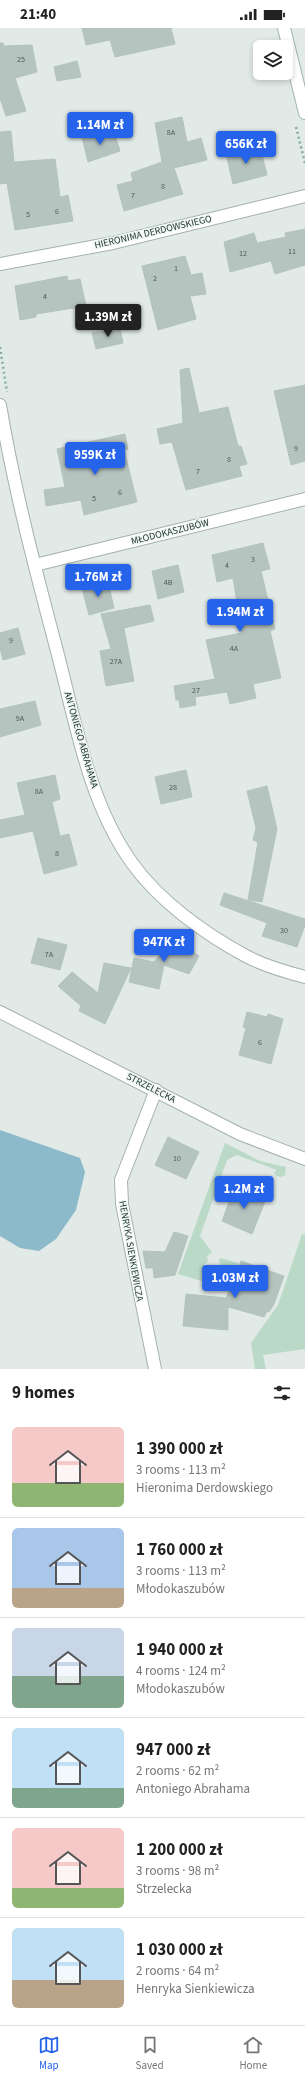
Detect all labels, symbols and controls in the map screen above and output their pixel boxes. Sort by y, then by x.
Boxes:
text: 21:40 [20,4,56,25]
map controls [253,40,293,80]
button: layers [253,40,293,80]
house number: 25 [17,54,25,65]
pin: 1.14M zł [59,112,141,146]
text: 1.14M zł [76,116,124,134]
house number: 8A [167,127,176,138]
pin: 656K zł [209,131,283,165]
text: 656K zł [225,135,267,153]
house number: 8 [161,181,165,192]
house number: 7 [131,190,135,201]
house number: 6 [55,206,59,217]
house number: 5 [26,209,30,220]
street label: HIERONIMA DERDOWSKIEGO [93,212,213,252]
house number: 11 [288,246,296,257]
house number: 12 [239,248,247,259]
house number: 1 [174,263,178,274]
house number: 2 [153,273,157,284]
house number: 4 [43,291,47,302]
pin: 1.39M zł [67,304,149,338]
text: 1.39M zł [84,308,132,326]
pin: 959K zł [58,442,132,476]
house number: 9 [294,443,298,454]
text: 959K zł [74,446,116,464]
house number: 8 [227,454,231,465]
house number: 7 [196,466,200,477]
house number: 6 [118,487,122,498]
house number: 5 [92,493,96,504]
street label: MŁODOKASZUBÓW [130,516,211,548]
house number: 3 [251,554,255,565]
house number: 4 [225,560,229,571]
pin: 1.76M zł [57,564,139,598]
text: 1.76M zł [74,568,122,586]
house number: 4B [164,577,173,588]
pin: 1.94M zł [199,599,281,633]
text: 1.94M zł [216,603,264,621]
house number: 9 [9,635,13,646]
house number: 4A [230,643,239,654]
house number: 27A [110,656,123,667]
house number: 27 [192,685,200,696]
street label: ANTONIEGO ABRAHAMA [61,690,102,790]
house number: 9A [16,713,25,724]
house number: 28 [169,782,177,793]
house number: 8A [35,786,44,797]
house number: 8 [55,848,59,859]
house number: 30 [280,925,288,936]
pin: 947K zł [127,929,201,963]
text: 947K zł [143,933,185,951]
house number: 7A [45,949,54,960]
house number: 6 [258,1037,262,1048]
street label: STRZELECKA [124,1070,179,1107]
house number: 10 [173,1153,181,1164]
pin: 1.2M zł [207,1176,281,1210]
text: 1.2M zł [224,1180,264,1198]
street label: HENRYKA SIENKIEWICZA [115,1200,147,1303]
pin: 1.03M zł [194,1265,276,1299]
text: 1.03M zł [211,1269,259,1287]
text: 9 homes [12,1381,74,1405]
icon: filters [271,1382,293,1404]
text: 1 390 000 zł [136,1437,223,1461]
icon: home [44,1443,92,1491]
text: 3 rooms · 113 m² [136,1461,226,1479]
text: Hieronima Derdowskiego [136,1479,273,1497]
text: 1 760 000 zł [136,1538,223,1562]
icon: home [44,1544,92,1592]
text: 3 rooms · 113 m² [136,1562,226,1580]
text: Młodokaszubów [136,1580,225,1598]
text: 1 940 000 zł [136,1638,223,1662]
icon: home [44,1644,92,1692]
text: 4 rooms · 124 m² [136,1662,226,1680]
text: Młodokaszubów [136,1680,225,1698]
text: 947 000 zł [136,1738,211,1762]
icon: home [44,1744,92,1792]
text: 2 rooms · 62 m² [136,1762,219,1780]
text: Antoniego Abrahama [136,1780,250,1798]
text: 1 200 000 zł [136,1838,223,1862]
icon: home [44,1844,92,1892]
text: 3 rooms · 98 m² [136,1862,219,1880]
text: Strzelecka [136,1880,192,1898]
text: 1 030 000 zł [136,1938,223,1962]
icon: home [44,1944,92,1992]
text: 2 rooms · 64 m² [136,1962,219,1980]
text: Henryka Sienkiewicza [136,1980,255,1998]
tab: Map [38,2034,60,2073]
tab: Saved [136,2034,164,2073]
tab: Home [239,2034,267,2073]

